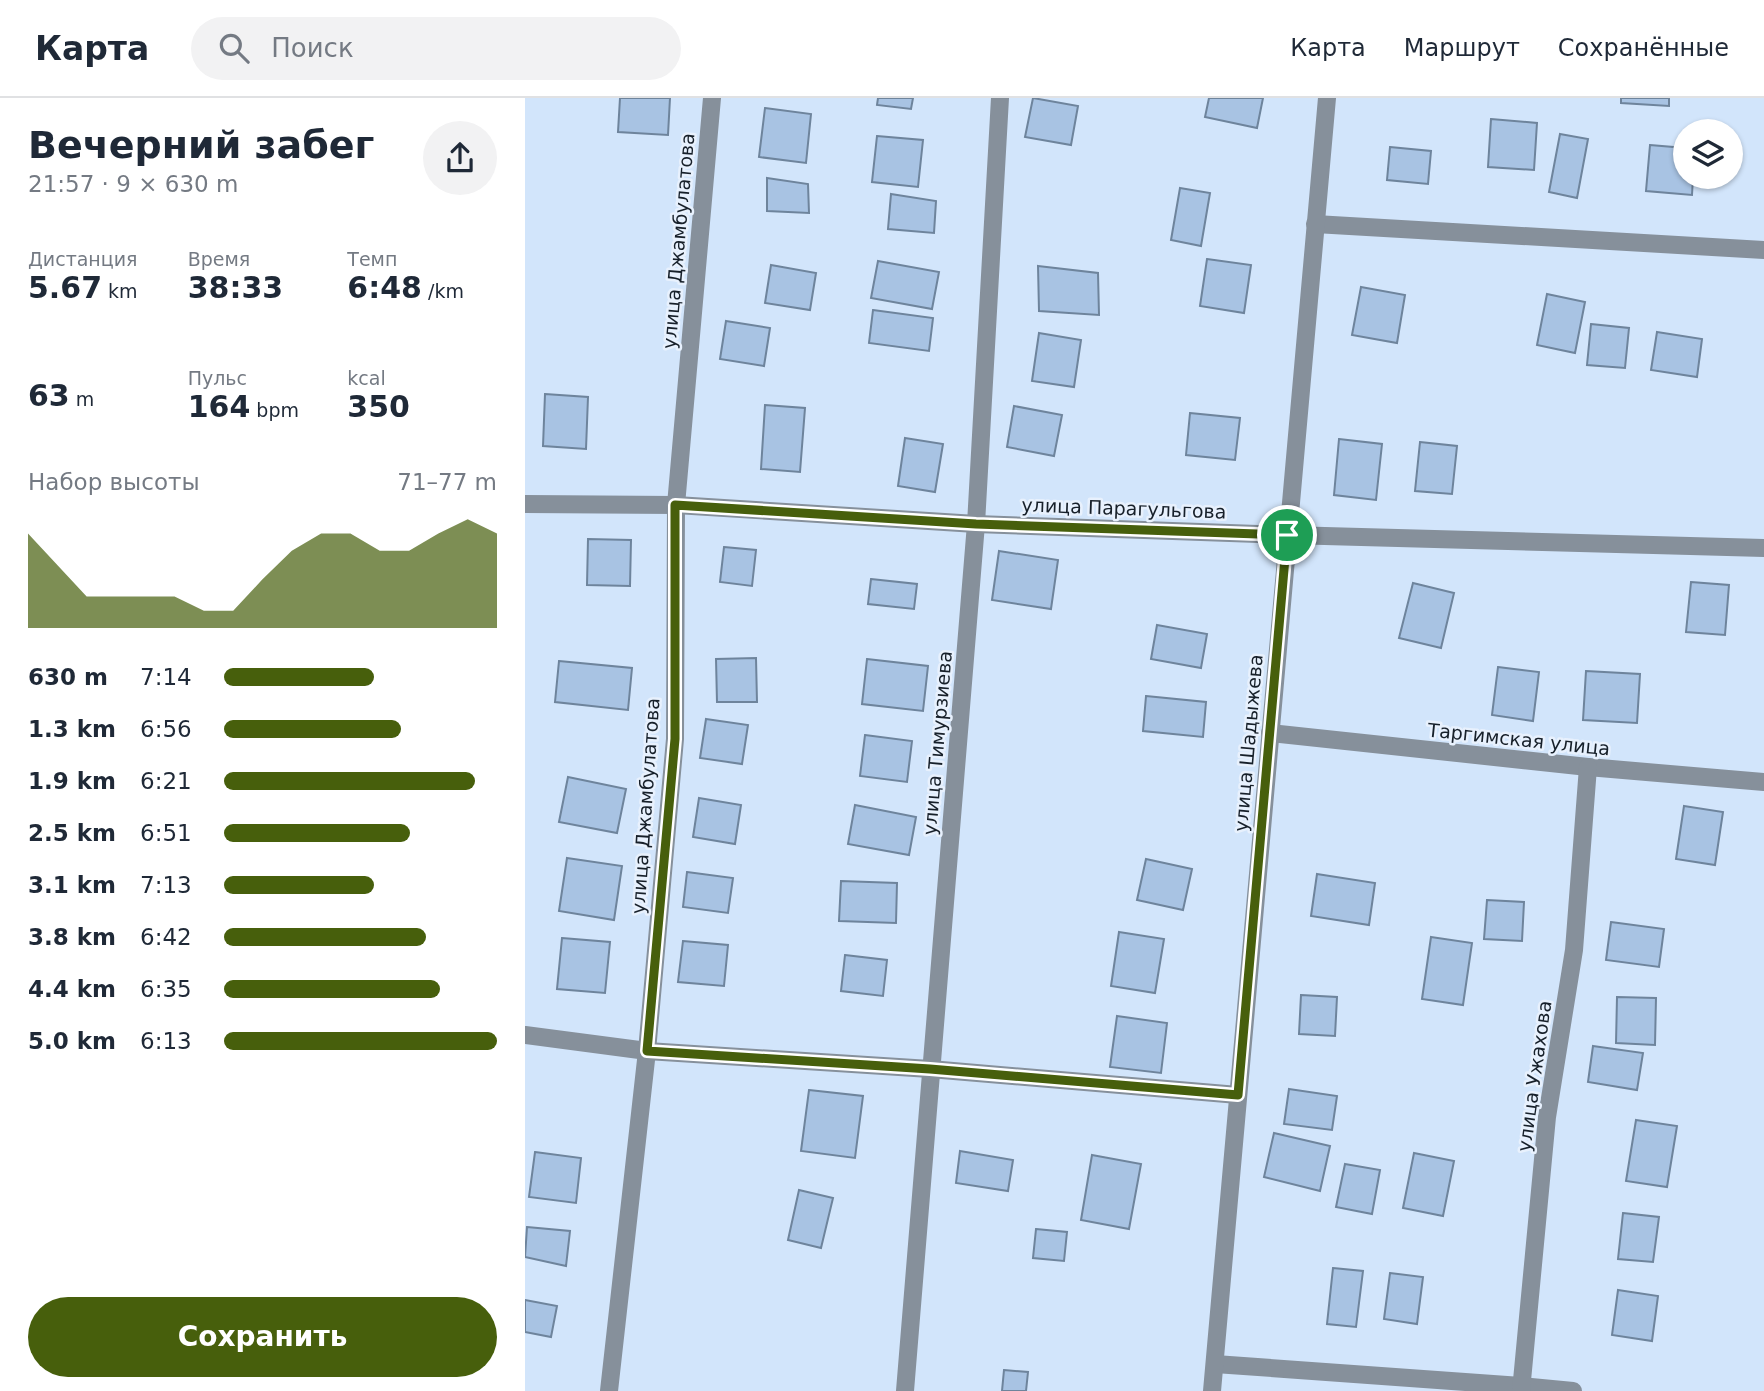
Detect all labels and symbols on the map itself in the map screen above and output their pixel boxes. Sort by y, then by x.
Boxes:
street label: улица Джамбулатова [658,132,698,350]
street label: улица Парагульгова [1021,493,1227,523]
pin [1257,505,1317,565]
street label: улица Тимурзиева [918,650,956,836]
street label: улица Шадыжева [1229,653,1267,833]
street label: улица Джамбулатова [626,697,664,915]
street label: Таргимская улица [1426,718,1611,760]
street label: улица Ужахова [1513,999,1555,1153]

